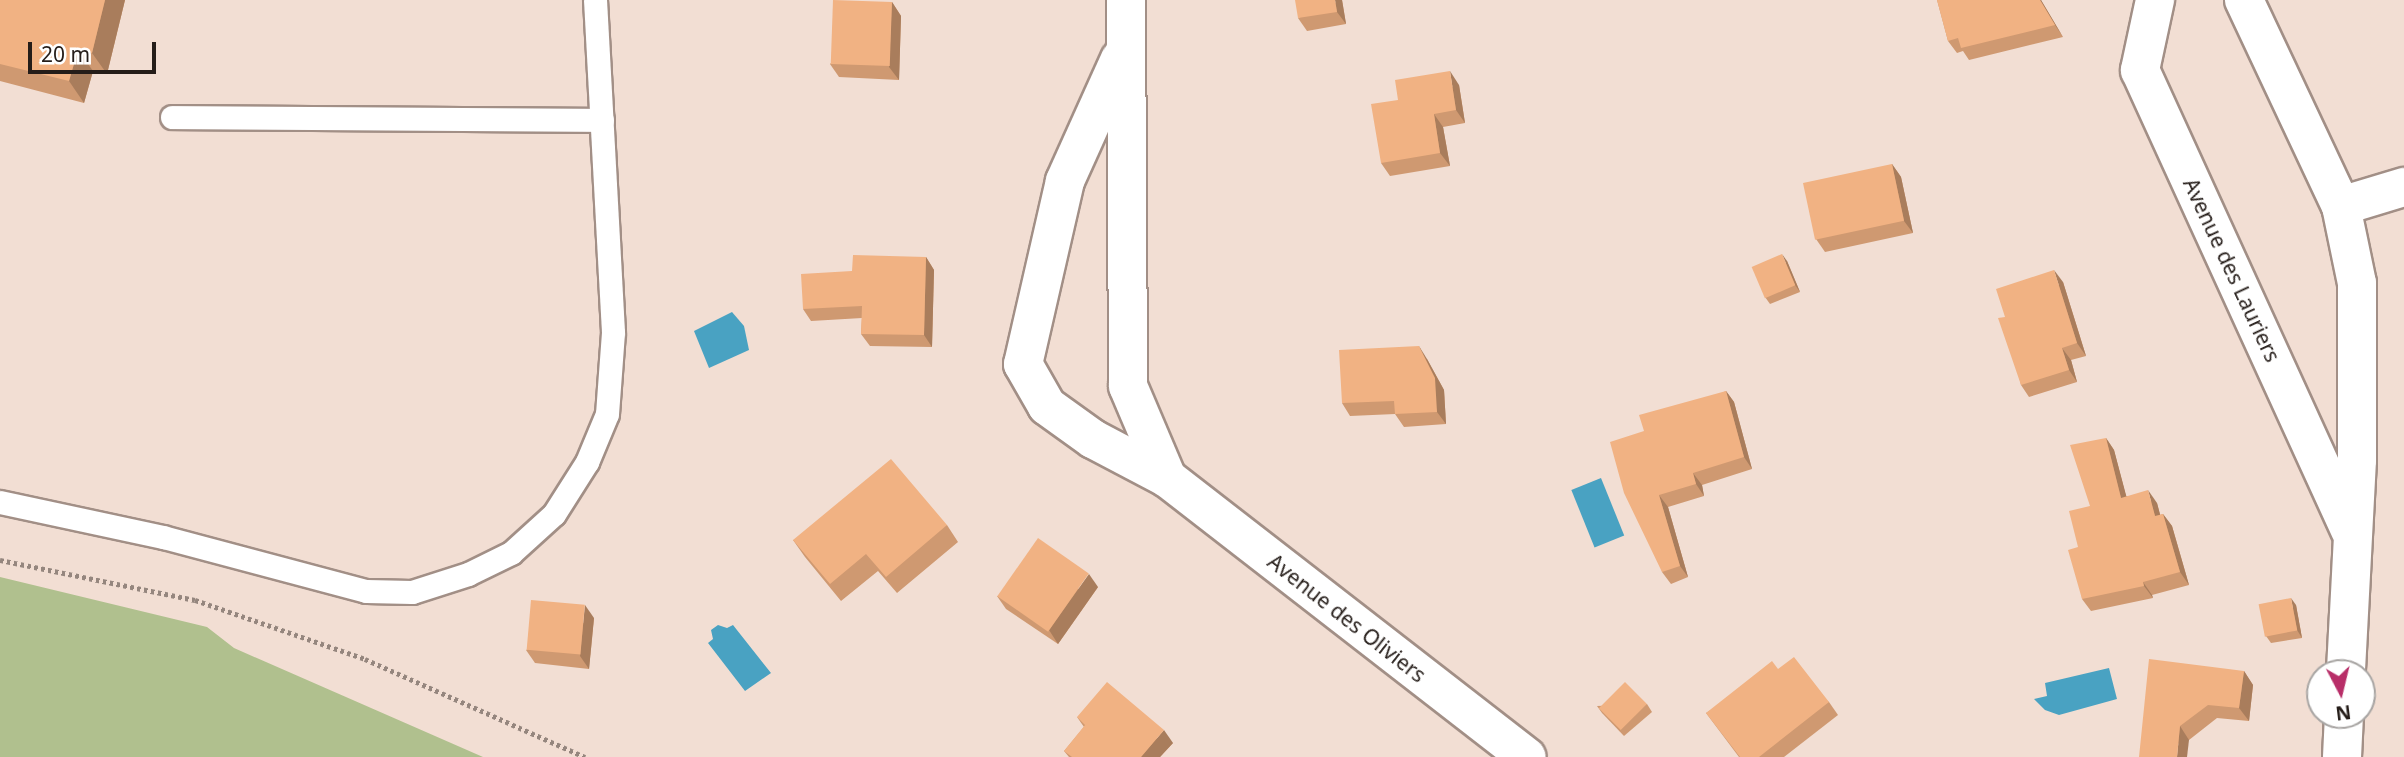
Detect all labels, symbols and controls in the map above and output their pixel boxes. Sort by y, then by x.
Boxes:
scale bar [32,28,159,72]
text: 20 m [41,40,90,68]
street label: Avenue des Lauriers [2178,174,2286,366]
street label: Avenue des Oliviers [1263,549,1431,687]
north arrow [2306,659,2376,729]
text: N [2334,699,2353,727]

